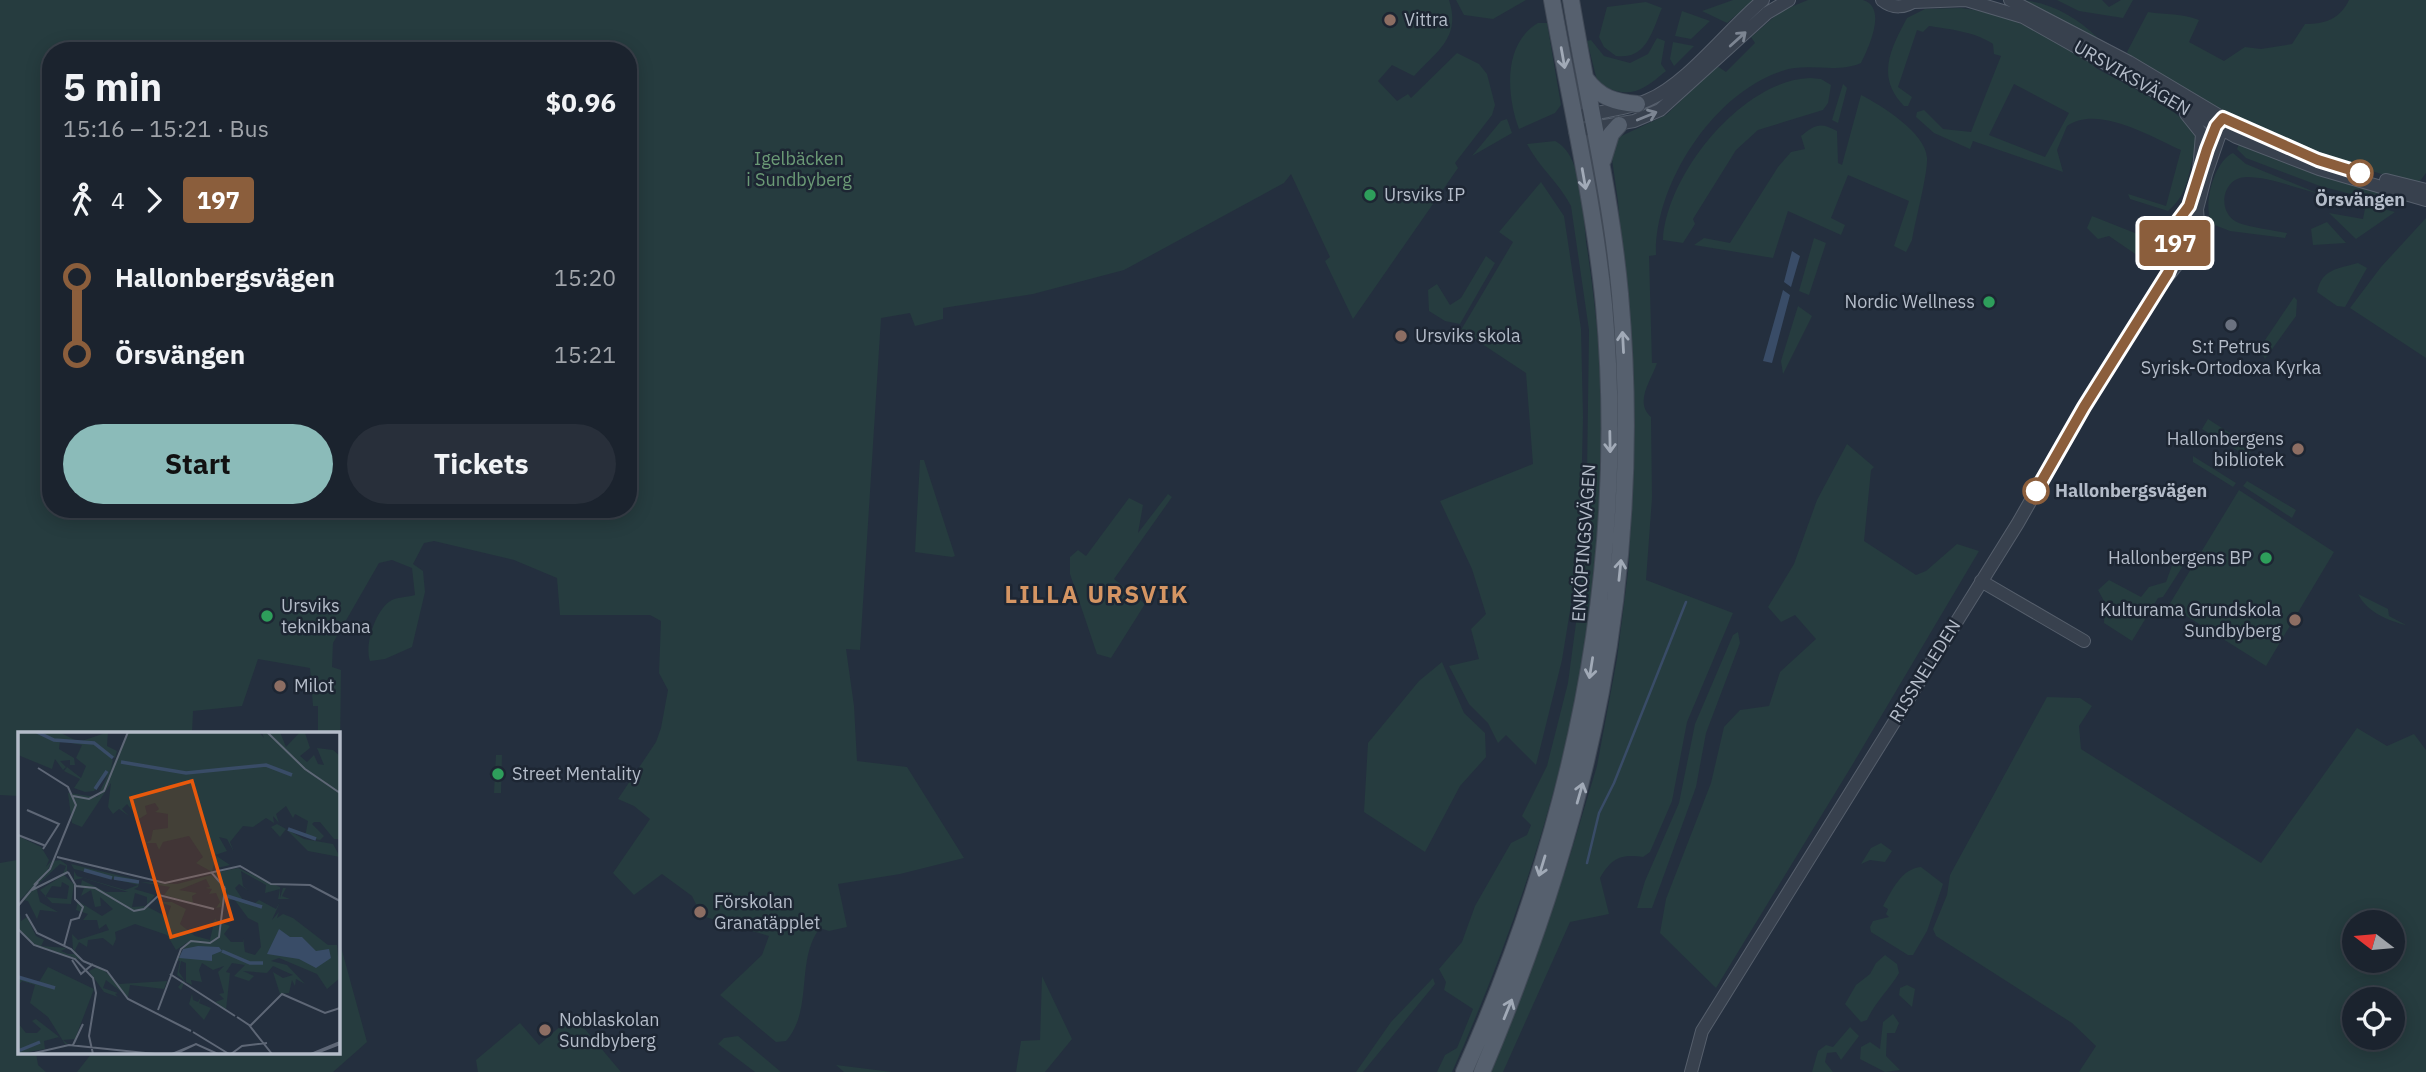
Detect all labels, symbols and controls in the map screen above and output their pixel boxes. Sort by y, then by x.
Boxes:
place label: Vittra [1404,8,1448,31]
marker: Vittra [1382,12,1398,28]
one-way arrow [1729,31,1747,47]
street label: URSVIKSVÄGEN [2070,35,2195,120]
one-way arrow [1557,47,1570,69]
text: 5 min [63,62,162,111]
text: $0.96 [546,85,616,119]
one-way arrow [1636,108,1658,121]
text: 15:16 – 15:21 · Bus [63,113,269,143]
park label: Igelbäcken i Sundbyberg [746,147,852,191]
marker: Örsvängen [2347,160,2373,186]
one-way arrow [1578,168,1592,190]
icon: walk [63,181,101,219]
icon: forward [135,181,173,219]
place label: Ursviks IP [1384,183,1465,206]
text: 197 [197,184,240,216]
text: 4 [111,185,125,215]
marker: Ursviks IP [1362,187,1378,203]
place label: Örsvängen [2315,188,2405,211]
line badge: 197 [2135,220,2215,266]
text: 197 [2153,227,2197,259]
text: Hallonbergsvägen [115,260,335,294]
text: 15:20 [554,262,616,292]
place label: Nordic Wellness [1845,290,1975,313]
marker: Nordic Wellness [1981,294,1997,310]
marker: S:t Petrus Syrisk-Ortodoxa Kyrka [2223,317,2239,333]
place label: Ursviks skola [1415,324,1521,347]
marker: Ursviks skola [1393,328,1409,344]
one-way arrow [1617,331,1630,354]
place label: S:t Petrus Syrisk-Ortodoxa Kyrka [2141,335,2322,379]
text: Örsvängen [115,337,245,371]
text: 15:21 [554,339,616,369]
button: Start [63,424,333,504]
button: Tickets [347,424,616,504]
place label: Hallonbergens bibliotek [2167,427,2284,471]
one-way arrow [1603,430,1617,453]
marker: Hallonbergens bibliotek [2290,441,2306,457]
street label: ENKÖPINGSVÄGEN [1567,463,1600,623]
marker: Hallonbergsvägen [2023,478,2049,504]
place label: Hallonbergsvägen [2055,479,2207,502]
place label: Hallonbergens BP [2108,546,2252,569]
marker: Hallonbergens BP [2258,550,2274,566]
one-way arrow [1614,559,1627,581]
district label: LILLA URSVIK [1004,578,1190,610]
place label: Ursviks teknikbana [281,594,371,638]
place label: Kulturama Grundskola Sundbyberg [2100,598,2281,642]
marker: Ursviks teknikbana [259,608,275,624]
marker: Kulturama Grundskola Sundbyberg [2287,612,2303,628]
street label: RISSNELEDEN [1884,615,1965,727]
one-way arrow [1584,657,1597,679]
place label: Milot [294,674,334,697]
marker: Milot [272,678,288,694]
inset map [18,732,340,1054]
place label: Street Mentality [512,762,641,785]
marker: Street Mentality [490,766,506,782]
one-way arrow [1574,782,1587,804]
one-way arrow [1534,854,1547,876]
place label: Förskolan Granatäpplet [714,890,820,934]
marker: Förskolan Granatäpplet [692,904,708,920]
north arrow [2342,910,2404,973]
map controls [2342,910,2405,1050]
button: locate [2342,987,2405,1050]
one-way arrow [1502,999,1515,1020]
place label: Noblaskolan Sundbyberg [559,1008,660,1052]
marker: Noblaskolan Sundbyberg [537,1022,553,1038]

